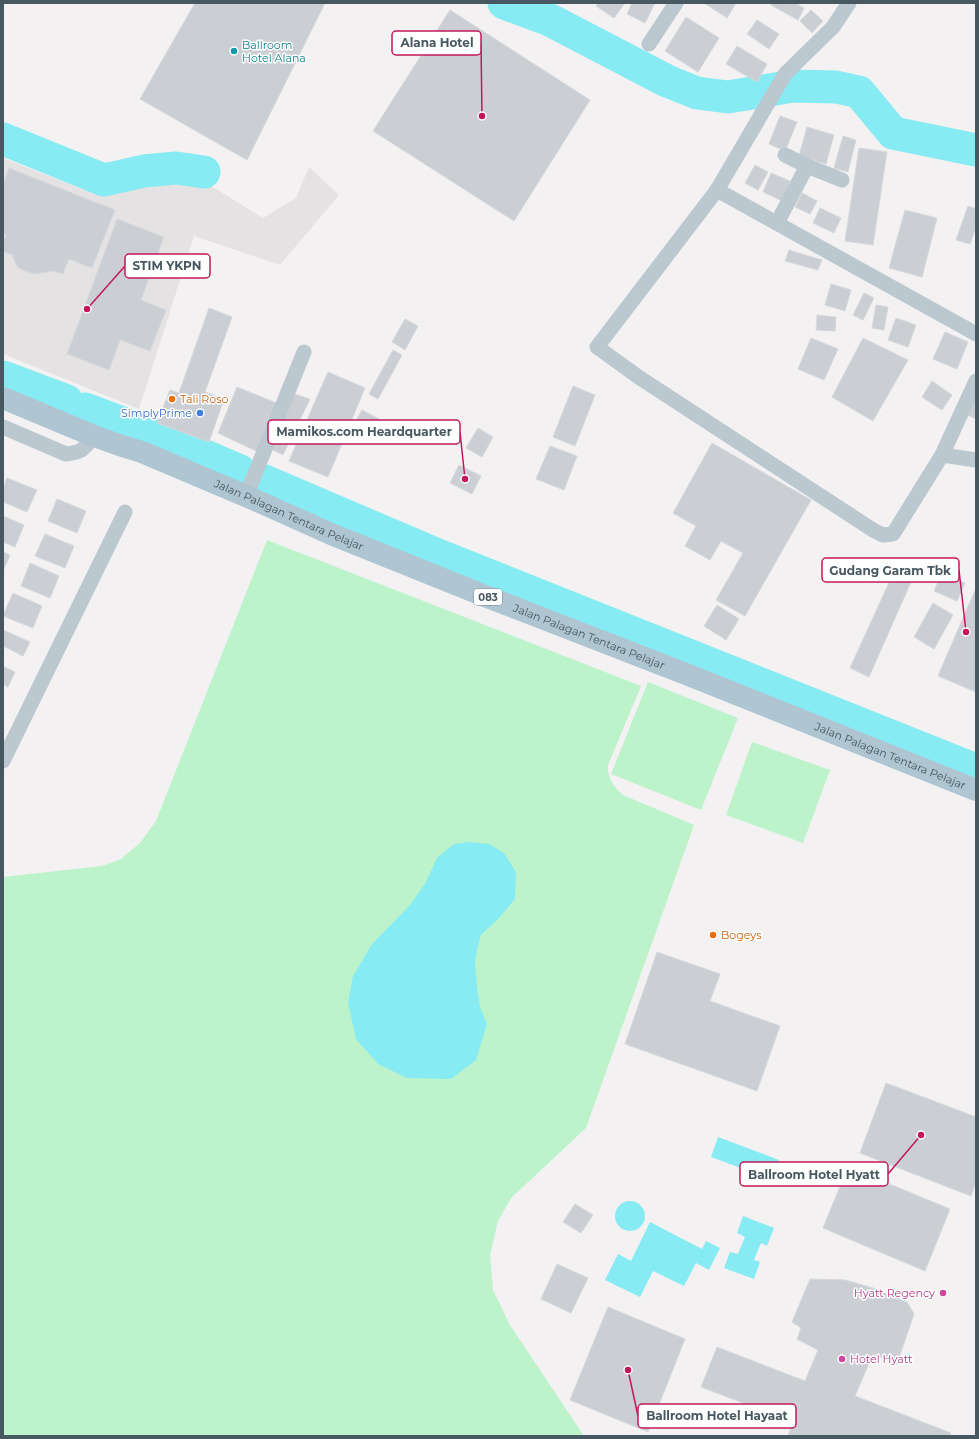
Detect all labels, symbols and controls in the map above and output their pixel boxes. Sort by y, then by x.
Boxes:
callout: Alana Hotel [392,31,481,55]
text: Alana Hotel [399,35,474,50]
place label: Ballroom Hotel Alana [242,38,306,65]
marker: Ballroom Hotel Alana [229,46,239,56]
callout: STIM YKPN [125,254,210,278]
text: STIM YKPN [133,258,201,273]
place label: Tali Roso [180,392,229,406]
marker: Tali Roso [167,394,177,404]
place label: SimplyPrime [121,406,192,420]
marker: SimplyPrime [195,408,205,418]
callout: Mamikos.com Heardquarter [268,420,460,444]
text: Mamikos.com Heardquarter [276,424,452,439]
street label: Jalan Palagan Tentara Pelajar [211,476,366,553]
callout: Gudang Garam Tbk [822,558,959,582]
text: Gudang Garam Tbk [829,563,951,578]
road number: 083 [474,589,502,605]
street label: Jalan Palagan Tentara Pelajar [510,600,667,672]
street label: Jalan Palagan Tentara Pelajar [812,719,968,792]
place label: Bogeys [721,928,762,942]
marker: Bogeys [708,930,718,940]
callout: Ballroom Hotel Hyatt [740,1162,888,1186]
text: Ballroom Hotel Hyatt [748,1167,881,1182]
place label: Hyatt Regency [854,1286,935,1300]
marker: Hyatt Regency [938,1288,948,1298]
place label: Hotel Hyatt [850,1352,913,1366]
marker: Hotel Hyatt [837,1354,847,1364]
callout: Ballroom Hotel Hayaat [638,1404,796,1428]
text: Ballroom Hotel Hayaat [646,1408,789,1423]

